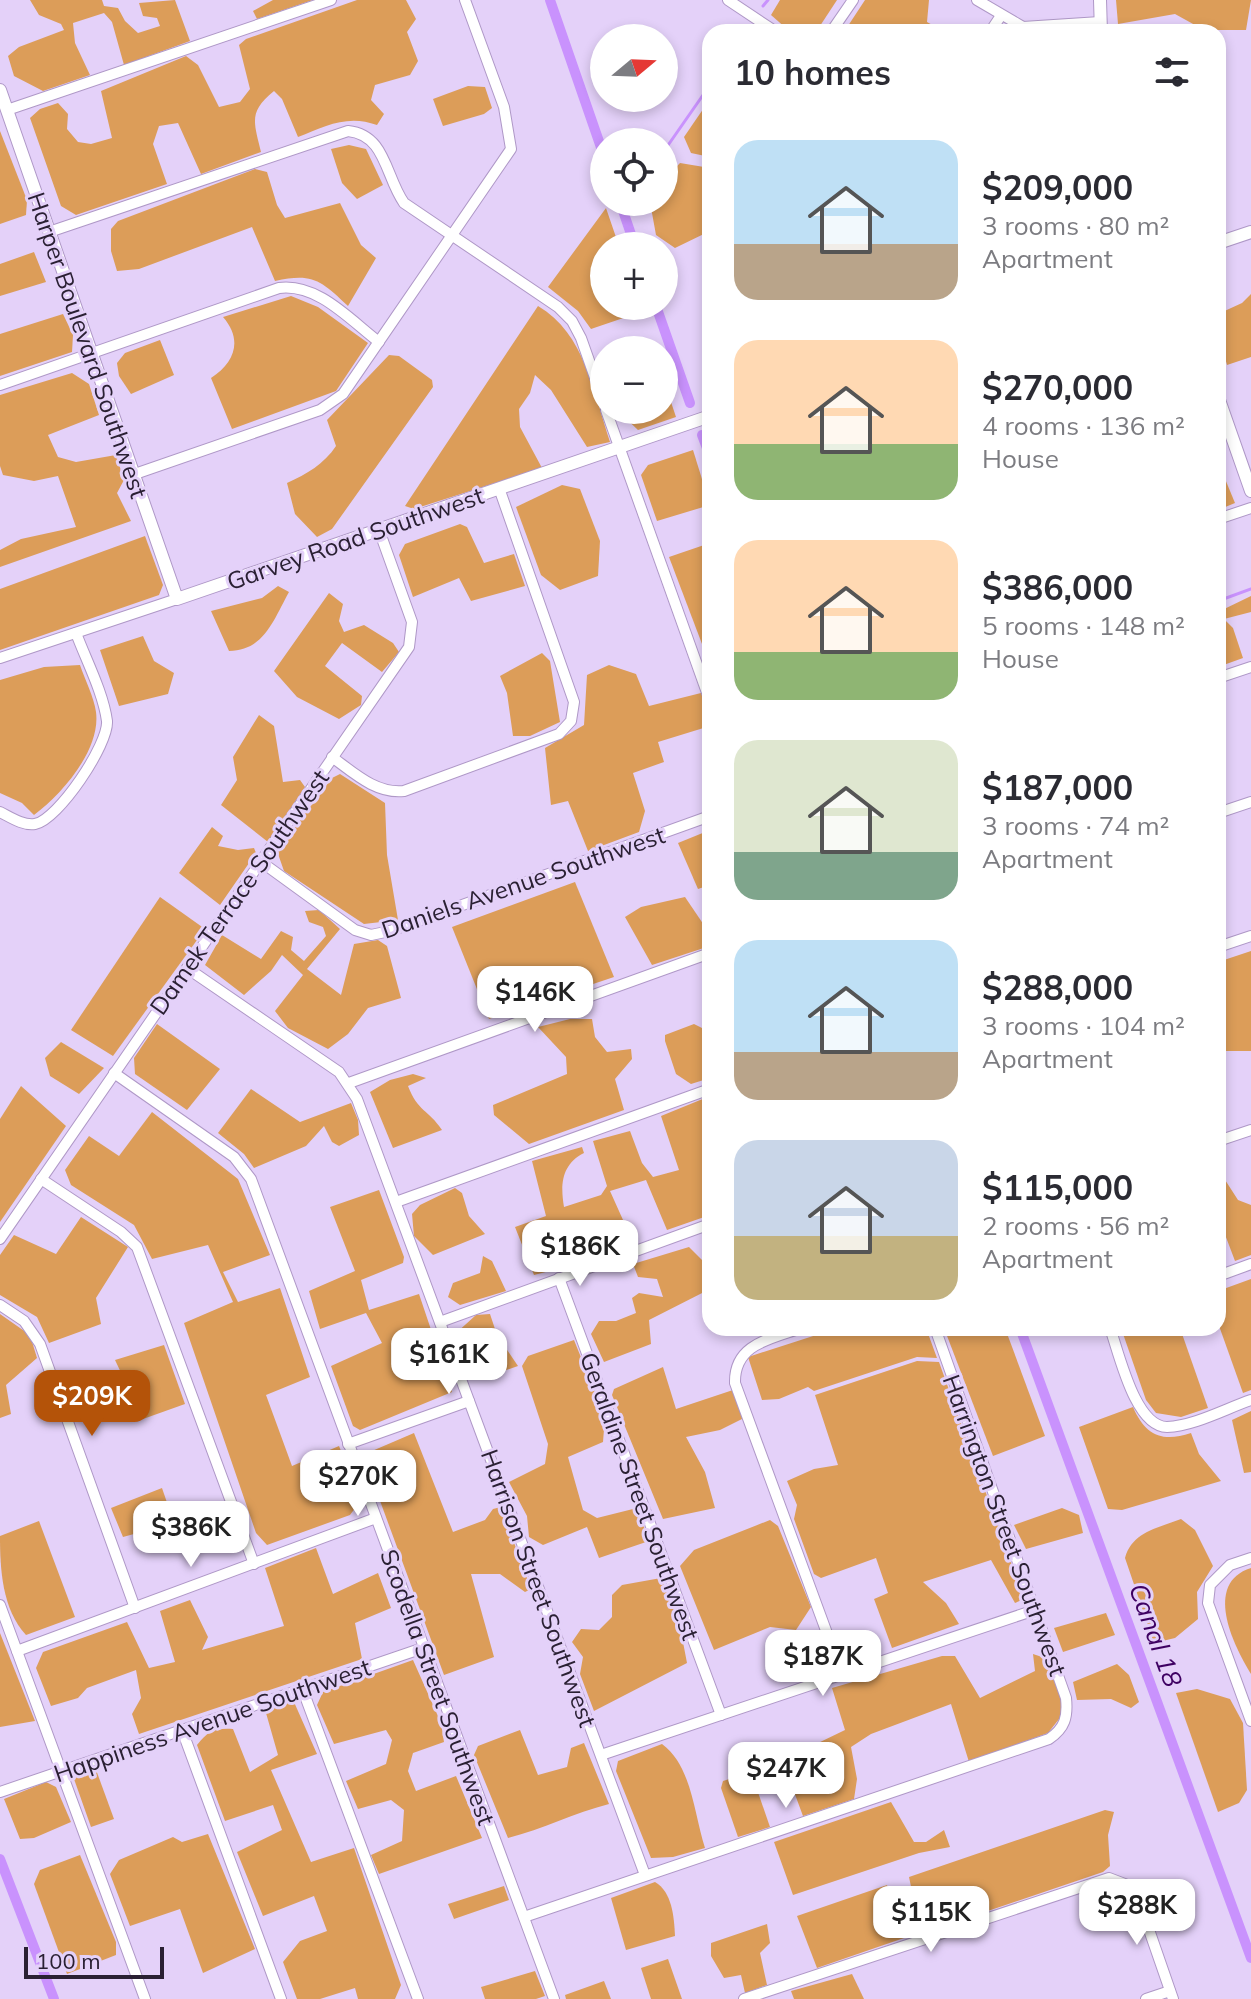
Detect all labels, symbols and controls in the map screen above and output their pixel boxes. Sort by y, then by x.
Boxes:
north arrow [590,24,678,112]
map controls [590,24,678,424]
icon: filters [1150,50,1194,94]
text: 10 homes [734,51,891,94]
button: locate [590,128,678,216]
text: $209,000 [982,166,1133,209]
icon: home [798,172,894,268]
street label: Harper Boulevard Southwest [22,188,154,502]
text: 3 rooms · 80 m² [982,209,1169,242]
button: + [590,232,678,320]
text: Apartment [982,242,1113,275]
button: − [590,336,678,424]
text: $270,000 [982,366,1133,409]
icon: home [798,372,894,468]
text: 4 rooms · 136 m² [982,409,1185,442]
text: House [982,442,1059,475]
street label: Garvey Road Southwest [223,480,487,596]
text: $386,000 [982,566,1133,609]
icon: home [798,572,894,668]
text: 5 rooms · 148 m² [982,609,1185,642]
text: House [982,642,1059,675]
street label: Damek Terrace Southwest [143,764,335,1020]
text: $187,000 [982,766,1133,809]
icon: home [798,772,894,868]
text: 3 rooms · 74 m² [982,809,1169,842]
street label: Daniels Avenue Southwest [377,819,669,945]
text: Apartment [982,842,1113,875]
pin: $146K [479,966,591,1034]
text: $288,000 [982,966,1133,1009]
icon: home [798,972,894,1068]
text: $146K [495,975,575,1008]
text: 3 rooms · 104 m² [982,1009,1185,1042]
text: Apartment [982,1042,1113,1075]
text: $115,000 [982,1166,1133,1209]
icon: home [798,1172,894,1268]
text: 2 rooms · 56 m² [982,1209,1169,1242]
pin: $186K [524,1220,636,1288]
text: $186K [540,1229,620,1262]
text: Apartment [982,1242,1113,1275]
pin: $161K [393,1328,505,1396]
text: $161K [409,1337,489,1370]
street label: Geraldine Street Southwest [574,1348,706,1644]
pin: $209K [36,1370,148,1438]
street label: Harrington Street Southwest [936,1370,1074,1680]
text: $209K [52,1379,132,1412]
street label: Harrison Street Southwest [475,1445,603,1731]
pin: $270K [302,1450,414,1518]
text: $270K [318,1459,398,1492]
pin: $386K [135,1501,247,1569]
text: $386K [151,1510,231,1543]
street label: Scodella Street Southwest [374,1545,502,1829]
water label: Canal 18 [1122,1579,1190,1692]
pin: $187K [767,1630,879,1698]
text: $187K [783,1639,863,1672]
street label: Happiness Avenue Southwest [50,1652,374,1788]
pin: $247K [730,1742,842,1810]
text: $247K [746,1751,826,1784]
pin: $288K [1081,1879,1193,1947]
pin: $115K [875,1886,987,1954]
text: $288K [1097,1888,1177,1921]
text: $115K [891,1895,971,1928]
scale bar [24,1943,164,1979]
text: 100 m [36,1947,101,1975]

